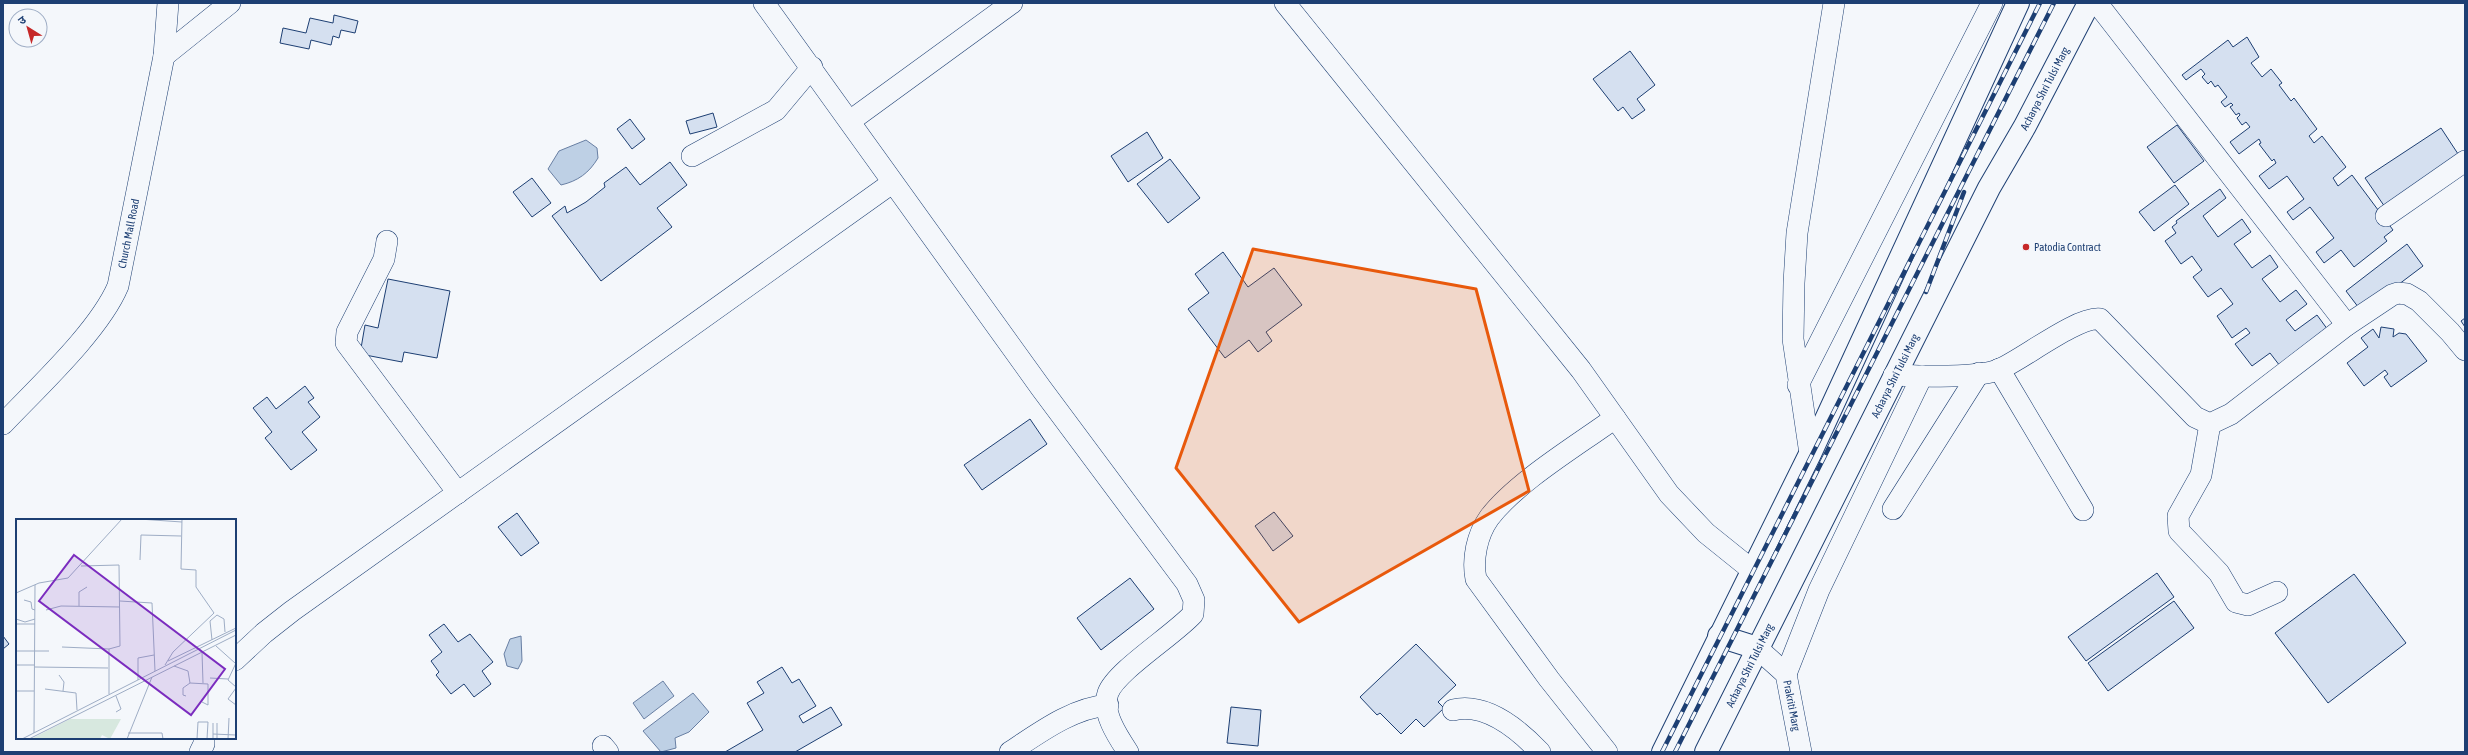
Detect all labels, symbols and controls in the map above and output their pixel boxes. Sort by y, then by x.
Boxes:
north arrow [8,8,48,48]
text: उ [16,13,29,27]
street label: Acharya Shri Tulsi Marg [2018,45,2071,132]
street label: Church Mall Road [116,198,141,269]
place label: Patodia Contract [2034,241,2101,253]
marker: Patodia Contract [2021,242,2031,252]
street label: Acharya Shri Tulsi Marg [1869,332,1921,420]
inset map [16,519,236,739]
street label: Acharya Shri Tulsi Marg [1723,621,1776,709]
street label: Prakriti Marg [1781,679,1803,732]

